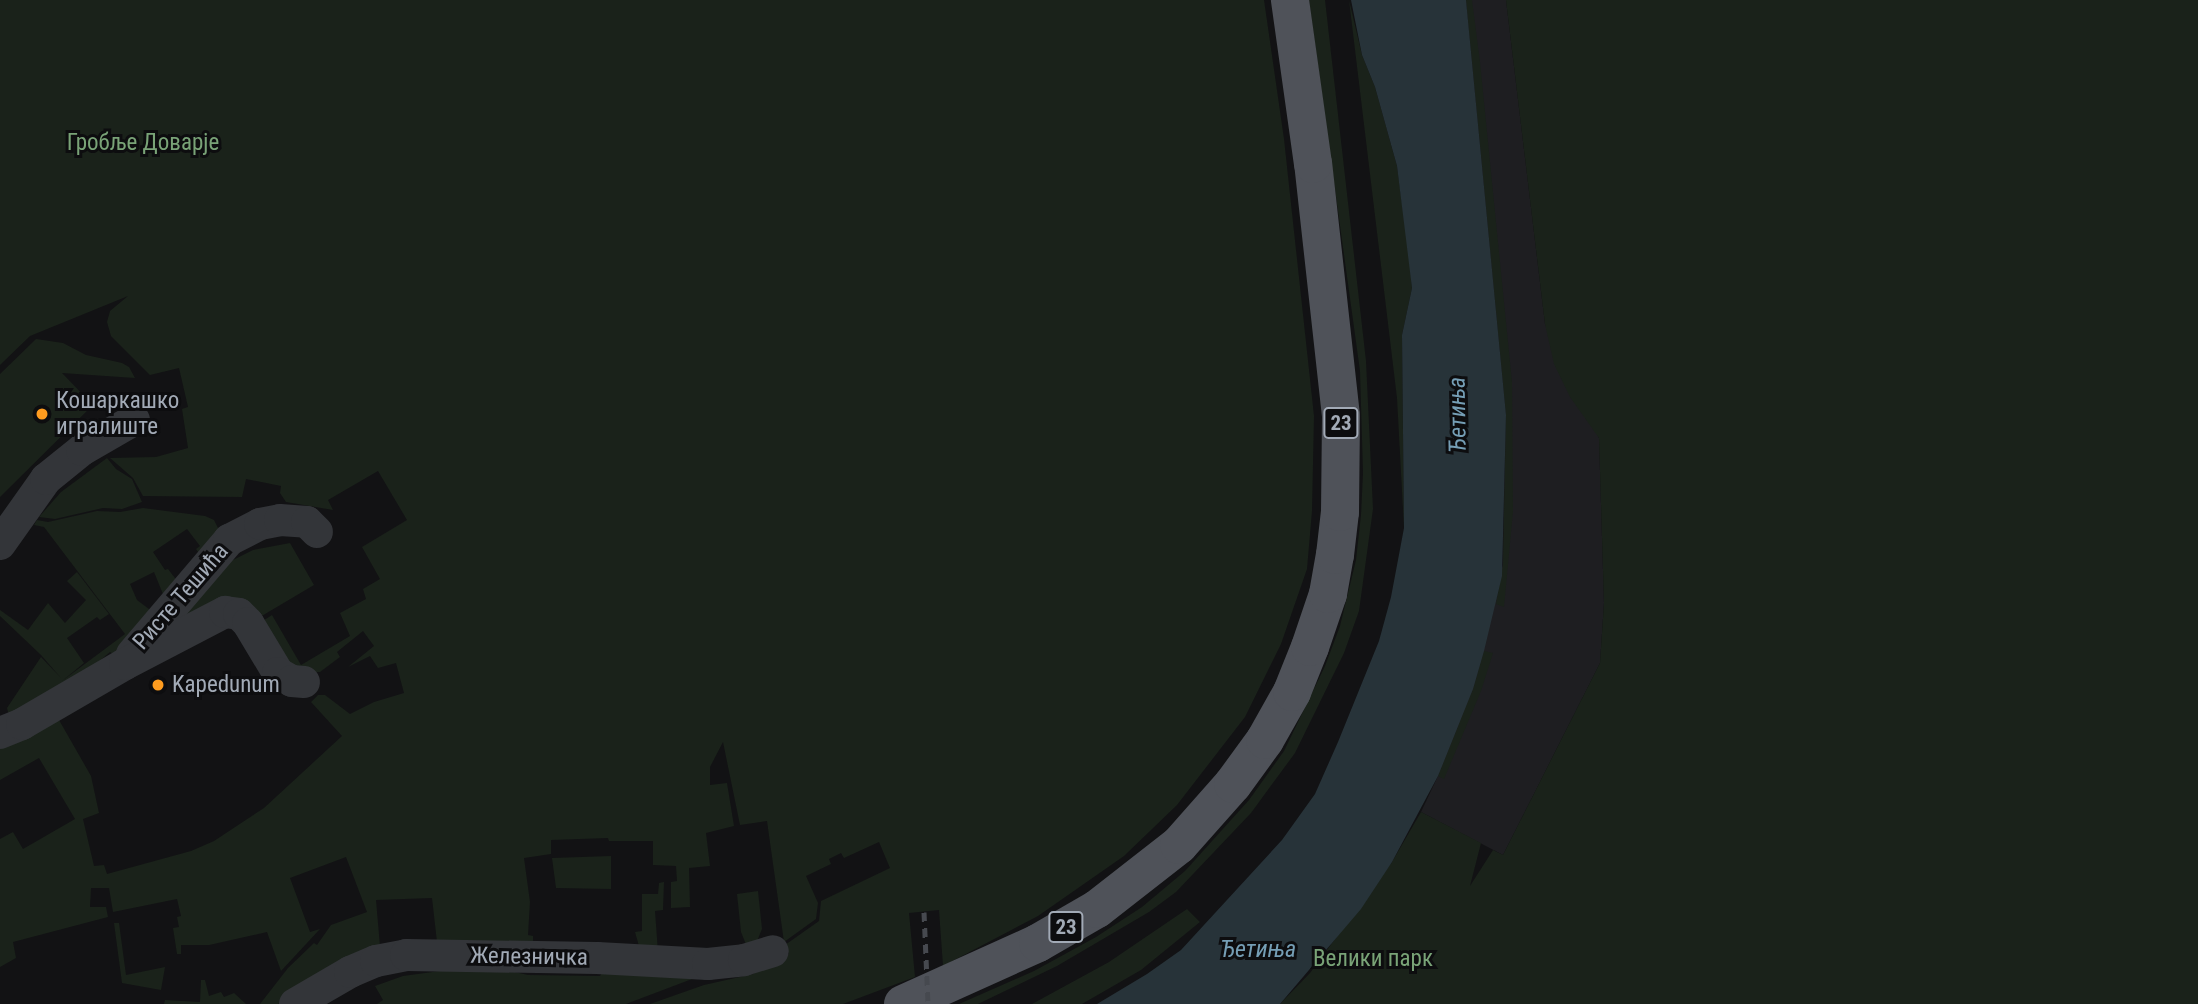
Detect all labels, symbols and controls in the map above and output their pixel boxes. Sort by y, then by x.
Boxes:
park label: Гробље Доварје [67,129,219,157]
water label: Ђетиња [1443,377,1473,453]
place label: Кошаркашко игралиште [56,387,179,441]
marker: Кошаркашко игралиште [34,406,50,422]
road number: 23 [1322,406,1360,440]
street label: Ристе Тешића [127,538,235,656]
place label: Kapedunum [172,671,280,699]
marker: Kapedunum [150,677,166,693]
road number: 23 [1047,909,1085,944]
water label: Ђетиња [1220,936,1296,964]
street label: Железничка [470,942,588,972]
park label: Велики парк [1313,945,1433,973]

